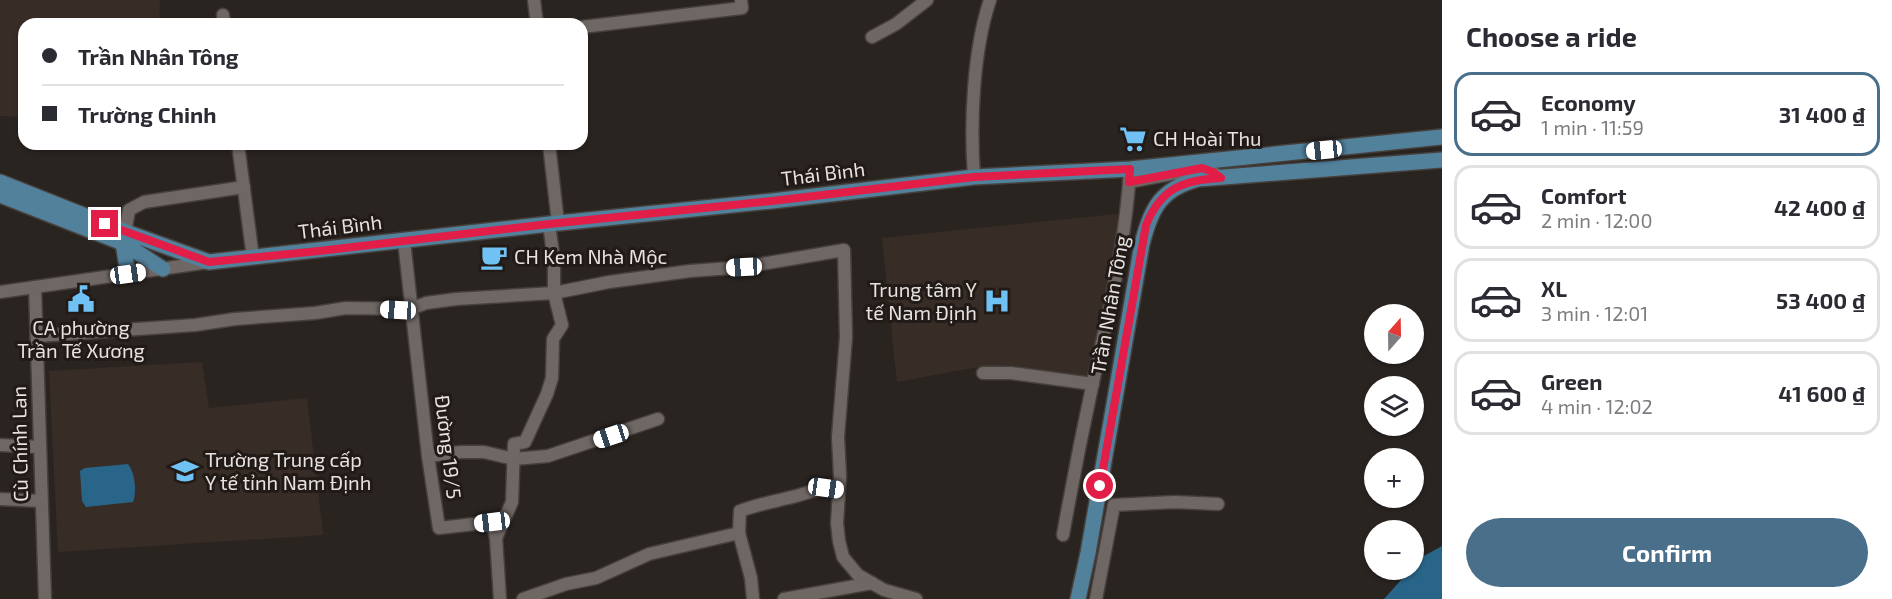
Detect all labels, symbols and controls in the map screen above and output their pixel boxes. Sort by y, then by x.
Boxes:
text: Choose a ride [1466,20,1637,52]
text: Trần Nhân Tông [78,43,239,69]
icon: car [1469,87,1523,141]
text: Economy [1541,89,1636,115]
text: Trường Chinh [78,101,216,127]
text: 31 400 ₫ [1779,101,1865,127]
text: 1 min · 11:59 [1541,115,1644,139]
supermarket icon: CH Hoài Thu [1118,124,1148,154]
place label: CH Hoài Thu [1153,126,1262,150]
car [1305,139,1343,161]
street label: Thái Bình [780,156,866,190]
icon: car [1469,180,1523,234]
text: Comfort [1541,182,1626,208]
text: 42 400 ₫ [1774,194,1865,220]
text: 2 min · 12:00 [1541,208,1652,232]
street label: Thái Bình [297,209,383,243]
route end [91,210,118,237]
street label: Trần Nhân Tông [1085,233,1133,376]
cafe icon: CH Kem Nhà Mộc [479,242,509,272]
place label: CH Kem Nhà Mộc [514,244,668,268]
car [726,257,762,277]
car [109,263,147,285]
icon: car [1469,273,1523,327]
text: XL [1541,275,1567,301]
place label: Trung tâm Y tế Nam Định [866,277,978,324]
public building icon: CA phường Trần Tế Xương [66,284,96,314]
hospital icon: Trung tâm Y tế Nam Định [982,286,1012,316]
text: 53 400 ₫ [1776,287,1865,313]
car [380,300,416,320]
text: 3 min · 12:01 [1541,301,1648,325]
north arrow [1364,304,1424,364]
map controls [1364,304,1424,580]
place label: CA phường Trần Tế Xương [17,315,145,362]
icon: car [1469,366,1523,420]
text: Green [1541,368,1603,394]
button: layers [1364,376,1424,436]
text: 41 600 ₫ [1778,380,1865,406]
street label: Cù Chính Lan [6,386,32,502]
street label: Đường 19/5 [431,394,467,500]
text: 4 min · 12:02 [1541,394,1653,418]
car [591,422,631,450]
place label: Trường Trung cấp Y tế tỉnh Nam Định [205,447,371,494]
button: + [1364,448,1424,508]
school or university icon: Trường Trung cấp Y tế tỉnh Nam Định [170,456,200,486]
route start [1086,472,1113,499]
car [807,477,845,499]
car [473,511,511,533]
button: Confirm [1466,518,1868,587]
button: − [1364,520,1424,580]

